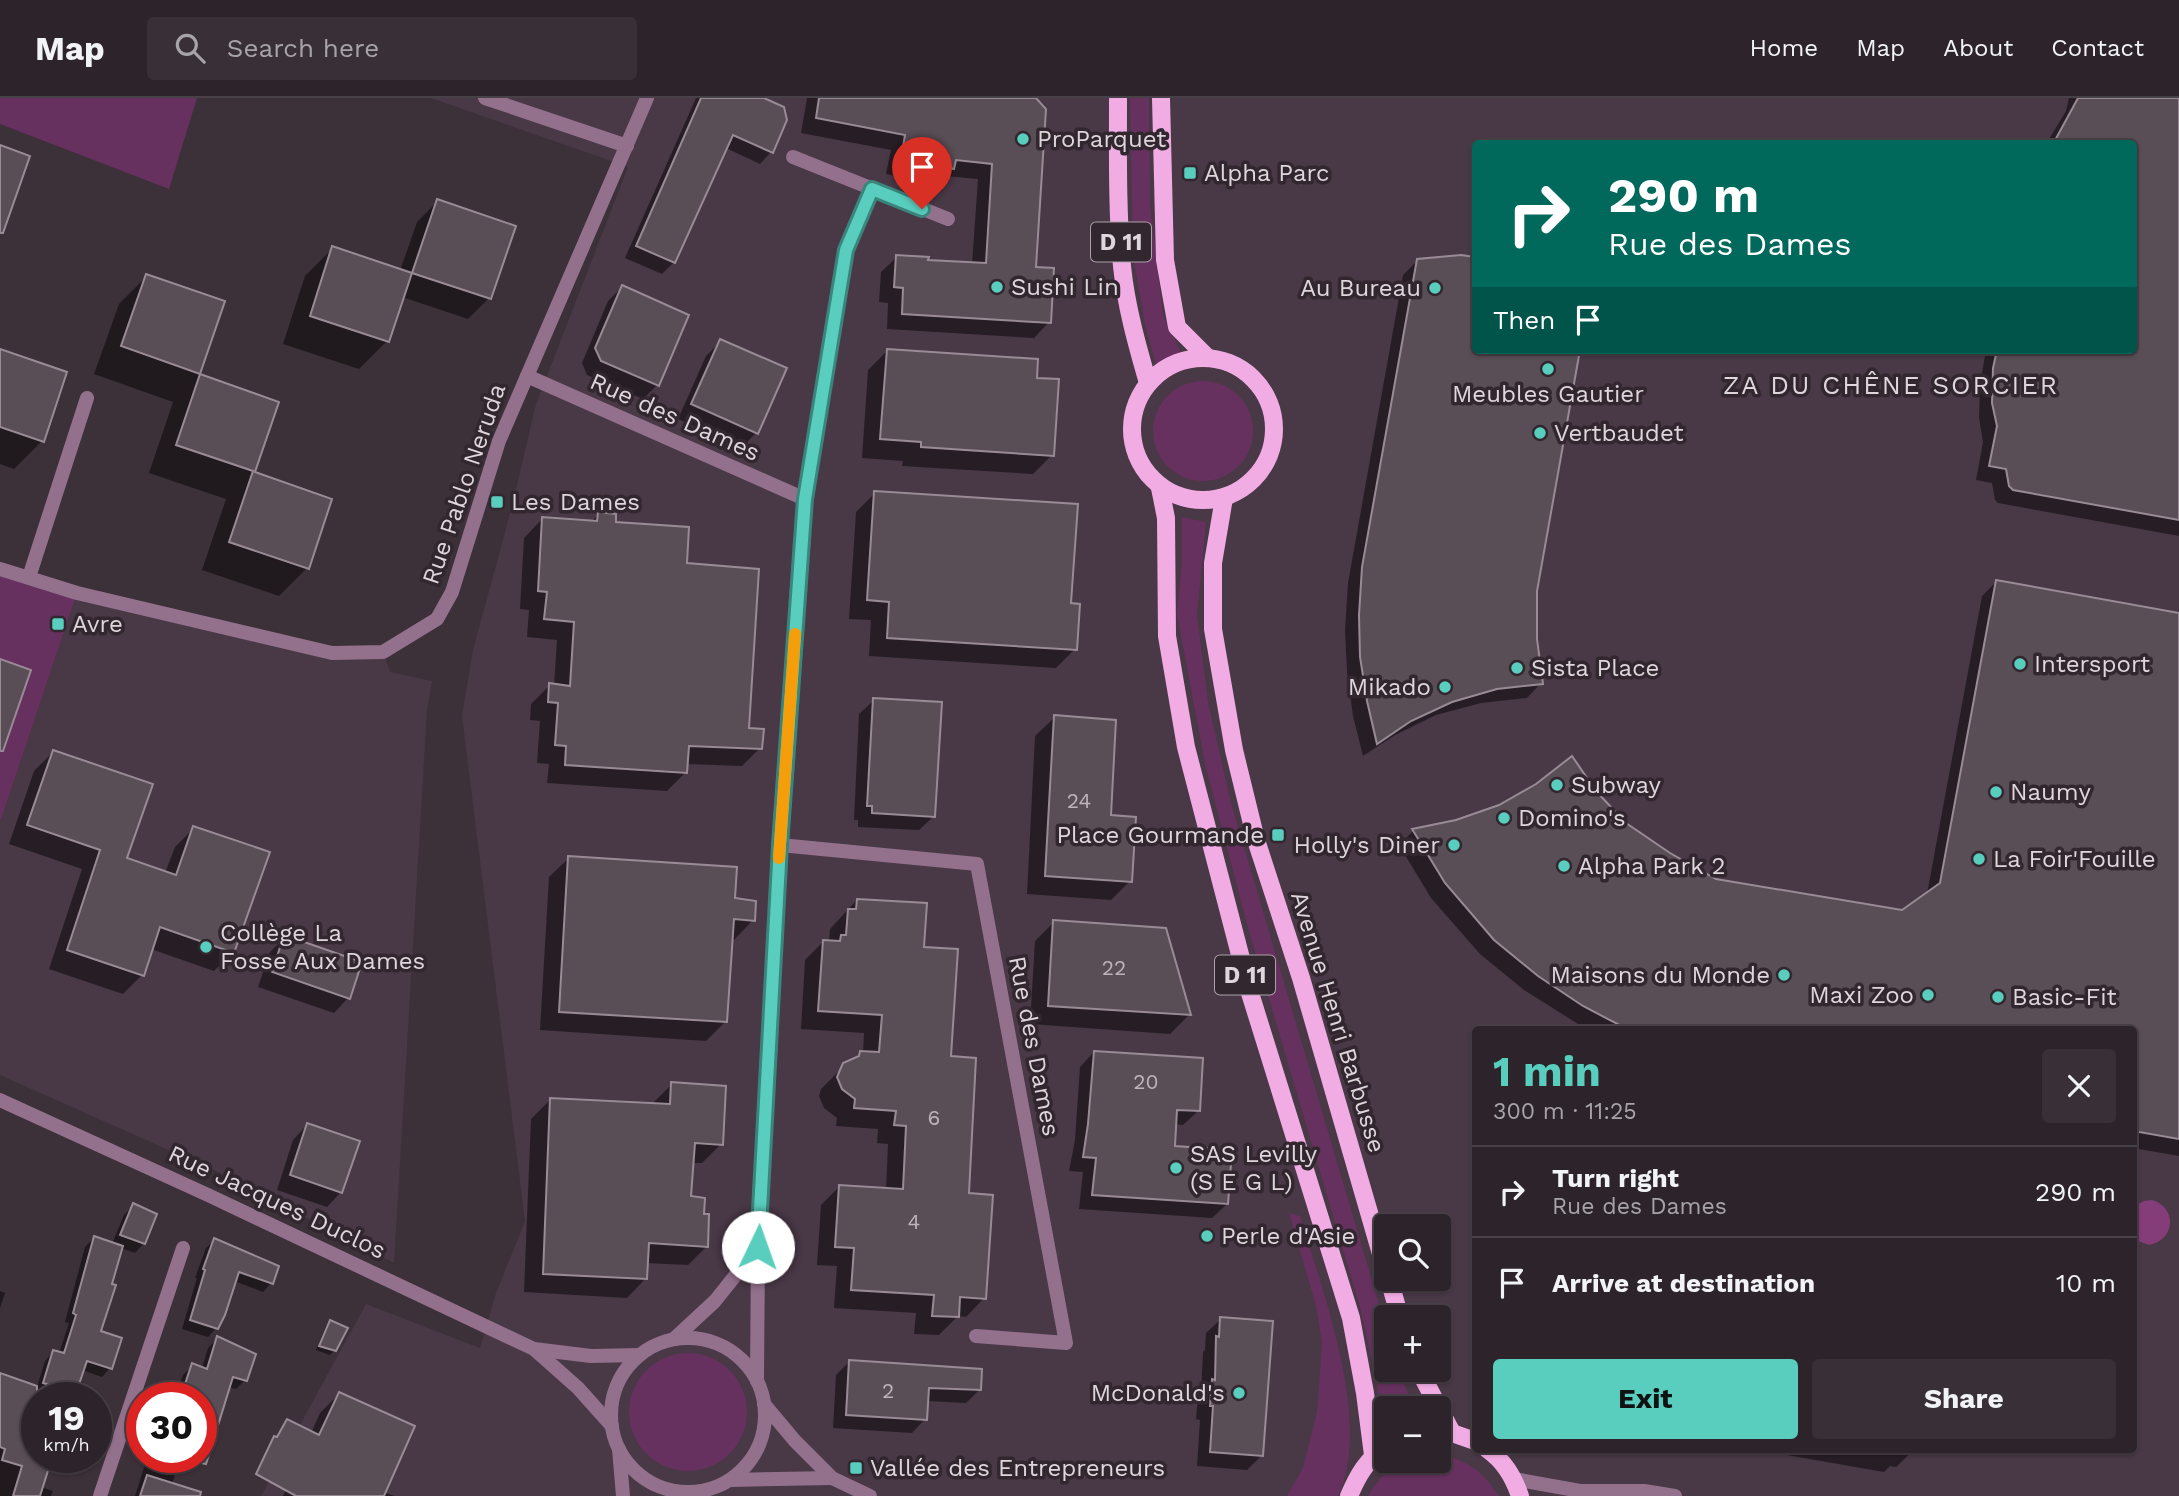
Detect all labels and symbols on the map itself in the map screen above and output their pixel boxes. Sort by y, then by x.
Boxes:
place label: ProParquet [1037,125,1166,153]
marker: ProParquet [1015,131,1031,147]
pin [892,137,952,209]
place label: Alpha Parc [1204,159,1329,187]
marker: Alpha Parc [1182,165,1198,181]
road number: D 11 [1091,223,1151,262]
place label: Sushi Lin [1011,273,1119,301]
place label: Au Bureau [1300,274,1421,302]
marker: Sushi Lin [989,279,1005,295]
marker: Au Bureau [1427,280,1443,296]
marker: Meubles Gautier [1540,361,1556,377]
street label: Rue des Dames [586,367,764,467]
district label: ZA DU CHÊNE SORCIER [1723,370,2059,400]
street label: Rue Pablo Neruda [417,380,511,588]
place label: Meubles Gautier [1452,380,1644,408]
place label: Vertbaudet [1554,419,1683,447]
marker: Vertbaudet [1532,425,1548,441]
place label: Les Dames [511,488,640,516]
marker: Les Dames [489,494,505,510]
place label: Avre [72,610,123,638]
marker: Avre [50,616,66,632]
place label: Intersport [2034,650,2150,678]
place label: Sista Place [1531,654,1659,682]
marker: Intersport [2012,656,2028,672]
marker: Sista Place [1509,660,1525,676]
place label: Mikado [1348,673,1431,701]
marker: Mikado [1437,679,1453,695]
place label: Subway [1571,771,1661,799]
marker: Subway [1549,777,1565,793]
place label: Naumy [2010,778,2091,806]
marker: Naumy [1988,784,2004,800]
house number: 24 [1067,788,1091,813]
place label: Domino's [1518,804,1626,832]
marker: Domino's [1496,810,1512,826]
place label: Place Gourmande [1056,821,1264,849]
marker: Place Gourmande [1270,827,1286,843]
place label: Holly's Diner [1294,831,1440,859]
marker: Holly's Diner [1446,837,1462,853]
place label: La Foir'Fouille [1993,845,2156,873]
marker: La Foir'Fouille [1971,851,1987,867]
place label: Alpha Park 2 [1578,852,1726,880]
marker: Alpha Park 2 [1556,858,1572,874]
street label: Avenue Henri Barbusse [1285,888,1391,1156]
place label: Collège La Fosse Aux Dames [220,919,425,975]
marker: Collège La Fosse Aux Dames [198,939,214,955]
street label: Rue des Dames [1003,954,1065,1138]
house number: 22 [1102,955,1126,980]
road number: D 11 [1215,956,1275,995]
place label: Maisons du Monde [1550,961,1770,989]
marker: Maisons du Monde [1776,967,1792,983]
place label: Maxi Zoo [1809,981,1914,1009]
place label: Basic-Fit [2012,983,2117,1011]
marker: Maxi Zoo [1920,987,1936,1003]
marker: Basic-Fit [1990,989,2006,1005]
house number: 20 [1133,1069,1159,1094]
house number: 6 [928,1105,940,1130]
street label: Rue Jacques Duclos [164,1139,390,1265]
place label: SAS Levilly (S E G L) [1190,1140,1318,1196]
marker: SAS Levilly (S E G L) [1168,1160,1184,1176]
house number: 4 [908,1209,920,1234]
position arrow [721,1210,795,1284]
place label: Perle d'Asie [1221,1222,1355,1250]
marker: Perle d'Asie [1199,1228,1215,1244]
house number: 2 [882,1378,894,1403]
place label: McDonald's [1091,1379,1225,1407]
speed limit sign: 30 [126,1382,217,1473]
marker: McDonald's [1231,1385,1247,1401]
place label: Vallée des Entrepreneurs [870,1454,1165,1482]
marker: Vallée des Entrepreneurs [848,1460,864,1476]

